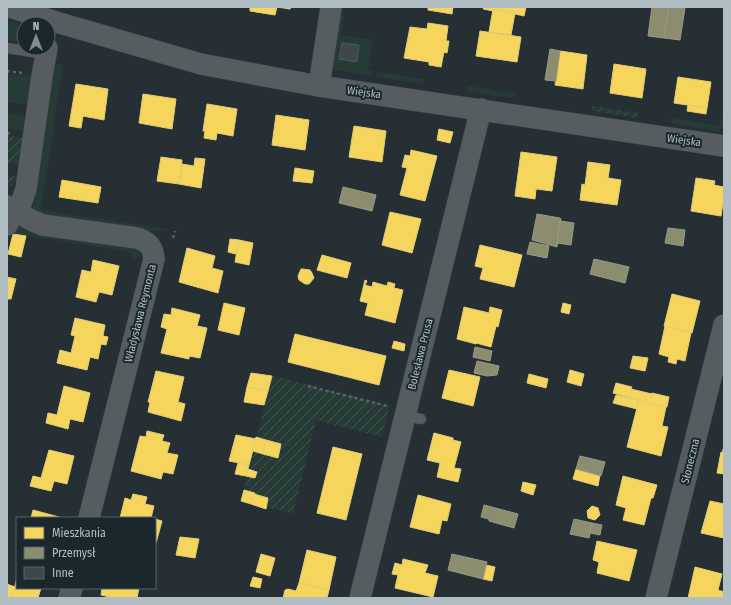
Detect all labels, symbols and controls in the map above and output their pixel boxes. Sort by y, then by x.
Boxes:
north arrow [16,16,56,56]
text: N [33,20,39,33]
street label: Wiejska [346,84,382,101]
street label: Wiejska [666,132,702,149]
street label: Władysława Reymonta [122,263,159,363]
street label: Bolesława Prusa [405,317,436,391]
street label: Słoneczna [679,437,702,485]
legend [16,517,156,589]
text: Mieszkania [52,526,106,540]
text: Przemysł [52,546,96,560]
text: Inne [52,566,74,580]

